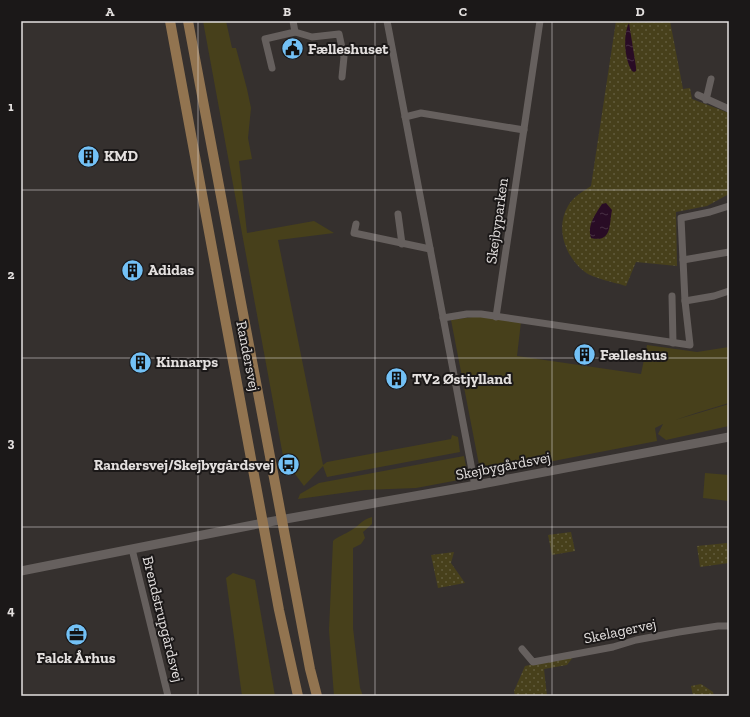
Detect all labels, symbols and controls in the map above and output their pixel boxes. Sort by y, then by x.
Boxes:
text: A [106,4,115,19]
text: B [283,4,291,19]
text: C [459,4,467,19]
text: D [635,4,645,19]
public building icon: Fælleshuset [279,36,305,62]
place label: Fælleshuset [308,40,389,58]
text: 1 [8,99,14,114]
building icon: KMD [75,143,101,169]
place label: KMD [104,147,139,165]
street label: Skejbyparken [482,176,512,265]
building icon: Adidas [119,257,145,283]
place label: Adidas [148,261,194,279]
text: 2 [8,267,15,282]
street label: Randersvej [232,319,264,393]
building icon: Fælleshus [571,342,597,368]
place label: Fælleshus [600,346,667,364]
building icon: Kinnarps [128,349,154,375]
place label: Kinnarps [156,353,218,371]
building icon: TV2 Østjylland [384,366,410,392]
place label: TV2 Østjylland [412,370,512,388]
text: 3 [8,435,15,450]
street label: Skejbygårdsvej [454,448,552,484]
bus stop icon: Randersvej/Skejbygårdsvej [276,452,302,478]
place label: Randersvej/Skejbygårdsvej [94,456,274,474]
street label: Brendstrupgårdsvej [139,554,187,684]
text: 4 [7,603,15,618]
street label: Skelagervej [582,615,658,647]
office icon: Falck Århus [63,622,89,648]
place label: Falck Århus [36,649,116,667]

